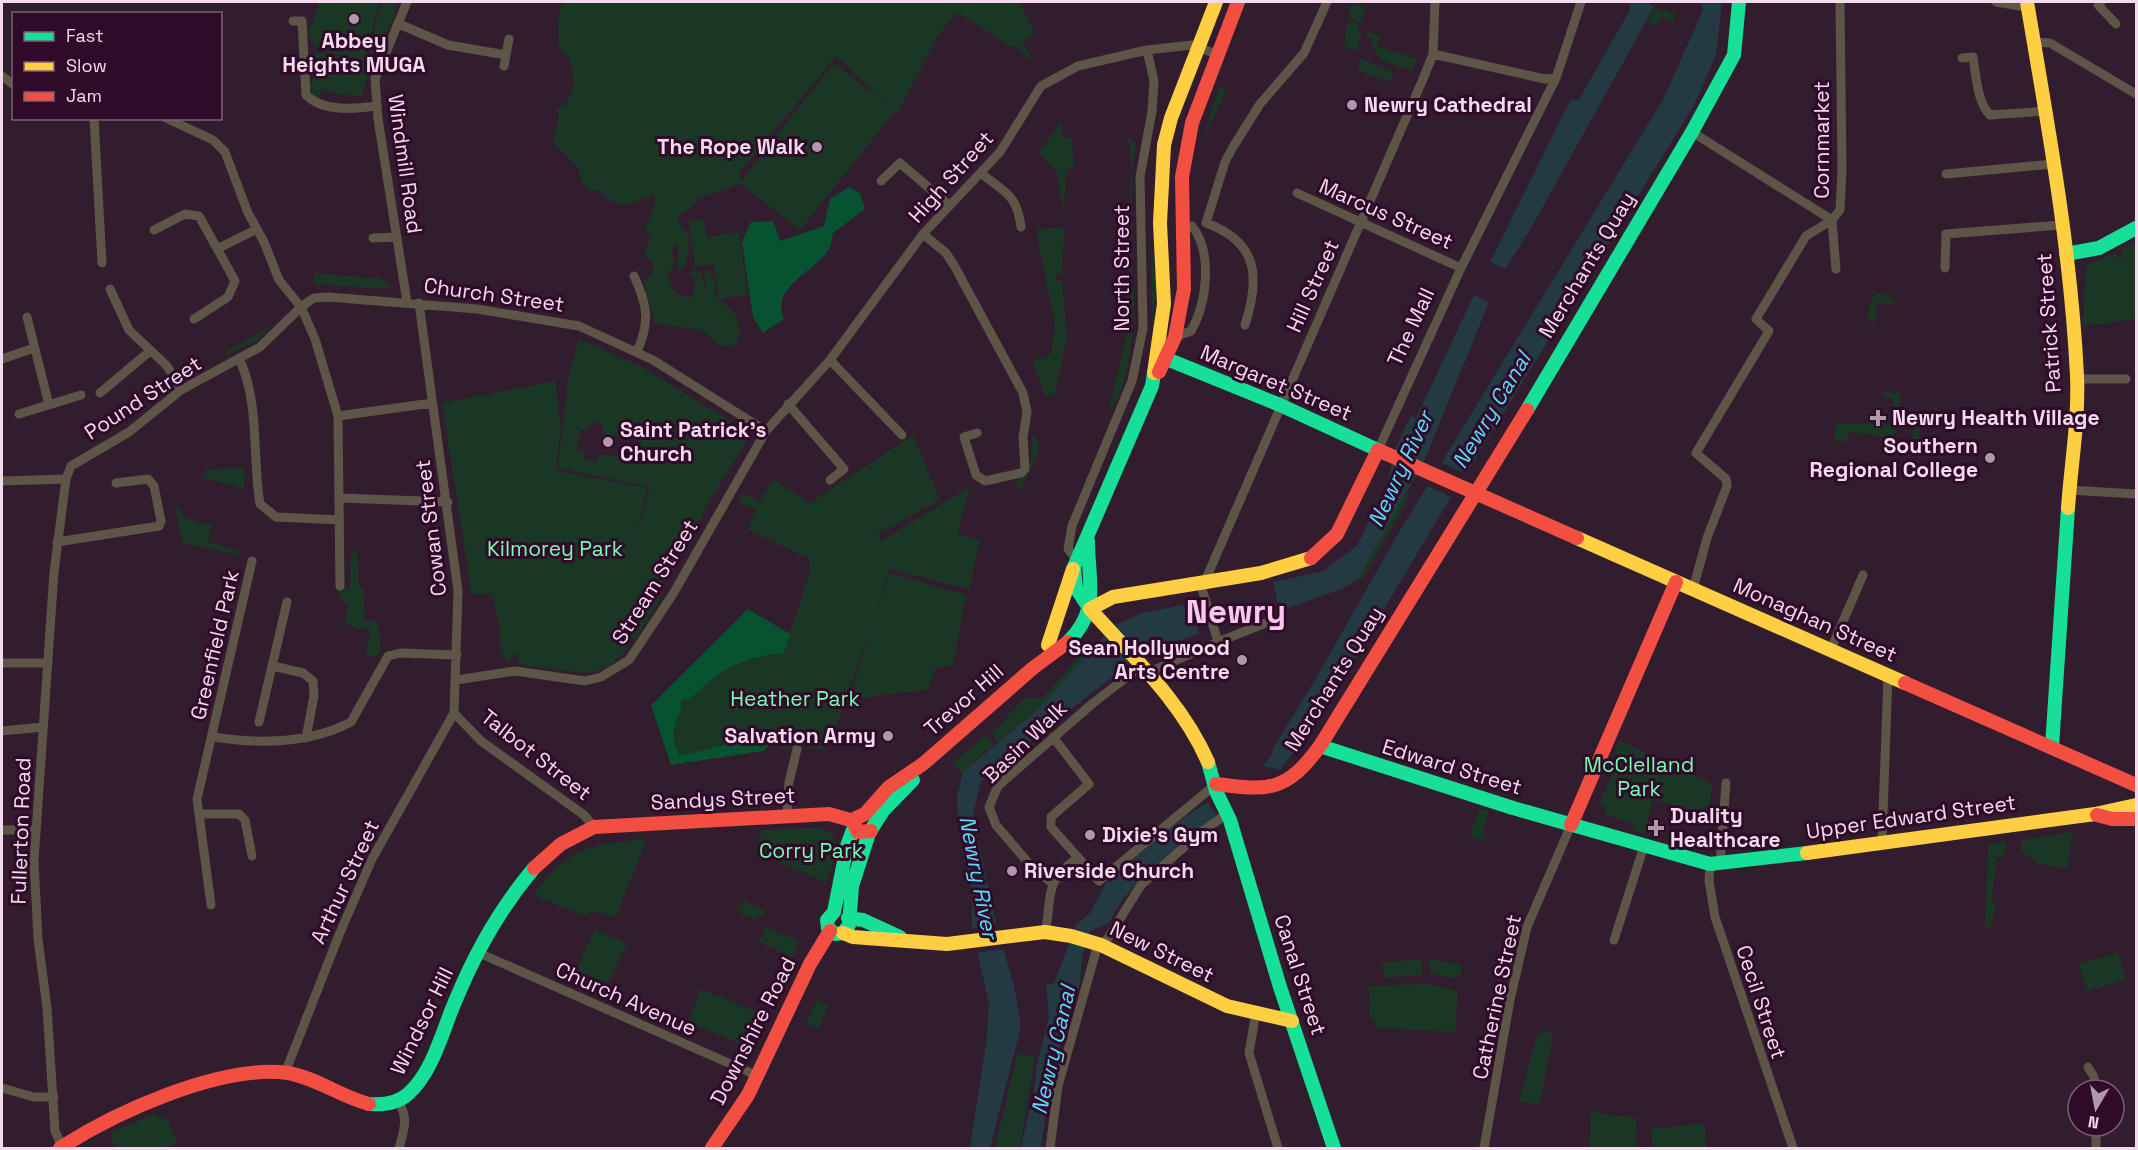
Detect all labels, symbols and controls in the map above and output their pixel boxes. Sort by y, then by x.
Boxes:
legend [12,12,222,120]
marker: Abbey Heights MUGA [347,12,361,26]
text: Fast [66,24,103,47]
place label: Abbey Heights MUGA [282,27,426,78]
text: Slow [66,54,107,77]
street label: Cornmarket [1808,81,1835,199]
text: Jam [66,84,102,107]
place label: Newry Cathedral [1364,91,1532,118]
street label: Windmill Road [382,93,429,235]
marker: Newry Cathedral [1345,98,1359,112]
street label: High Street [902,125,999,228]
place label: The Rope Walk [657,133,805,160]
marker: The Rope Walk [810,140,824,154]
street label: Marcus Street [1315,172,1457,255]
street label: Merchants Quay [1532,187,1641,343]
street label: North Street [1108,205,1135,331]
street label: Hill Street [1280,235,1345,336]
street label: Patrick Street [2030,252,2067,394]
street label: Church Street [422,271,566,318]
street label: The Mall [1381,283,1440,370]
street label: Margaret Street [1196,338,1356,427]
water label: Newry Canal [1445,345,1538,473]
street label: Pound Street [79,350,206,445]
water label: Newry River [1361,404,1440,531]
place label: Newry Health Village [1892,404,2100,431]
marker: Newry Health Village [1869,409,1887,427]
place label: Saint Patrick's Church [620,416,766,467]
place label: Southern Regional College [1810,432,1978,483]
marker: Saint Patrick's Church [601,435,615,449]
marker: Southern Regional College [1983,451,1997,465]
street label: Cowan Street [409,458,452,598]
street label: Stream Street [605,514,704,649]
park label: Kilmorey Park [487,535,623,562]
street label: Greenfield Park [184,567,245,722]
street label: Monaghan Street [1729,571,1901,668]
district label: Newry [1186,591,1286,633]
street label: Merchants Quay [1278,601,1389,756]
place label: Sean Hollywood Arts Centre [1068,634,1230,685]
marker: Sean Hollywood Arts Centre [1235,653,1249,667]
street label: Trevor Hill [918,658,1009,742]
park label: Heather Park [730,685,860,712]
street label: Basin Walk [977,695,1072,788]
street label: Talbot Street [476,703,597,806]
place label: Salvation Army [725,722,876,749]
marker: Salvation Army [881,729,895,743]
street label: Edward Street [1379,732,1525,801]
park label: McClelland Park [1584,751,1694,802]
street label: Fullerton Road [4,757,37,905]
street label: Sandys Street [650,781,796,816]
street label: Upper Edward Street [1804,788,2018,845]
place label: Duality Healthcare [1670,802,1781,853]
water label: Newry River [953,813,1005,943]
street label: Arthur Street [304,815,385,948]
marker: Duality Healthcare [1647,819,1665,837]
place label: Dixie's Gym [1102,821,1218,848]
marker: Dixie's Gym [1083,828,1097,842]
park label: Corry Park [759,837,863,864]
place label: Riverside Church [1024,857,1194,884]
marker: Riverside Church [1005,864,1019,878]
street label: Canal Street [1268,911,1333,1039]
street label: Catherine Street [1466,912,1527,1082]
street label: New Street [1106,915,1219,988]
street label: Cecil Street [1730,941,1793,1062]
street label: Downshire Road [704,952,801,1109]
street label: Church Avenue [552,955,701,1042]
street label: Windsor Hill [384,963,459,1079]
water label: Newry Canal [1025,981,1082,1117]
north arrow [2066,1078,2126,1138]
text: N [2086,1111,2101,1134]

